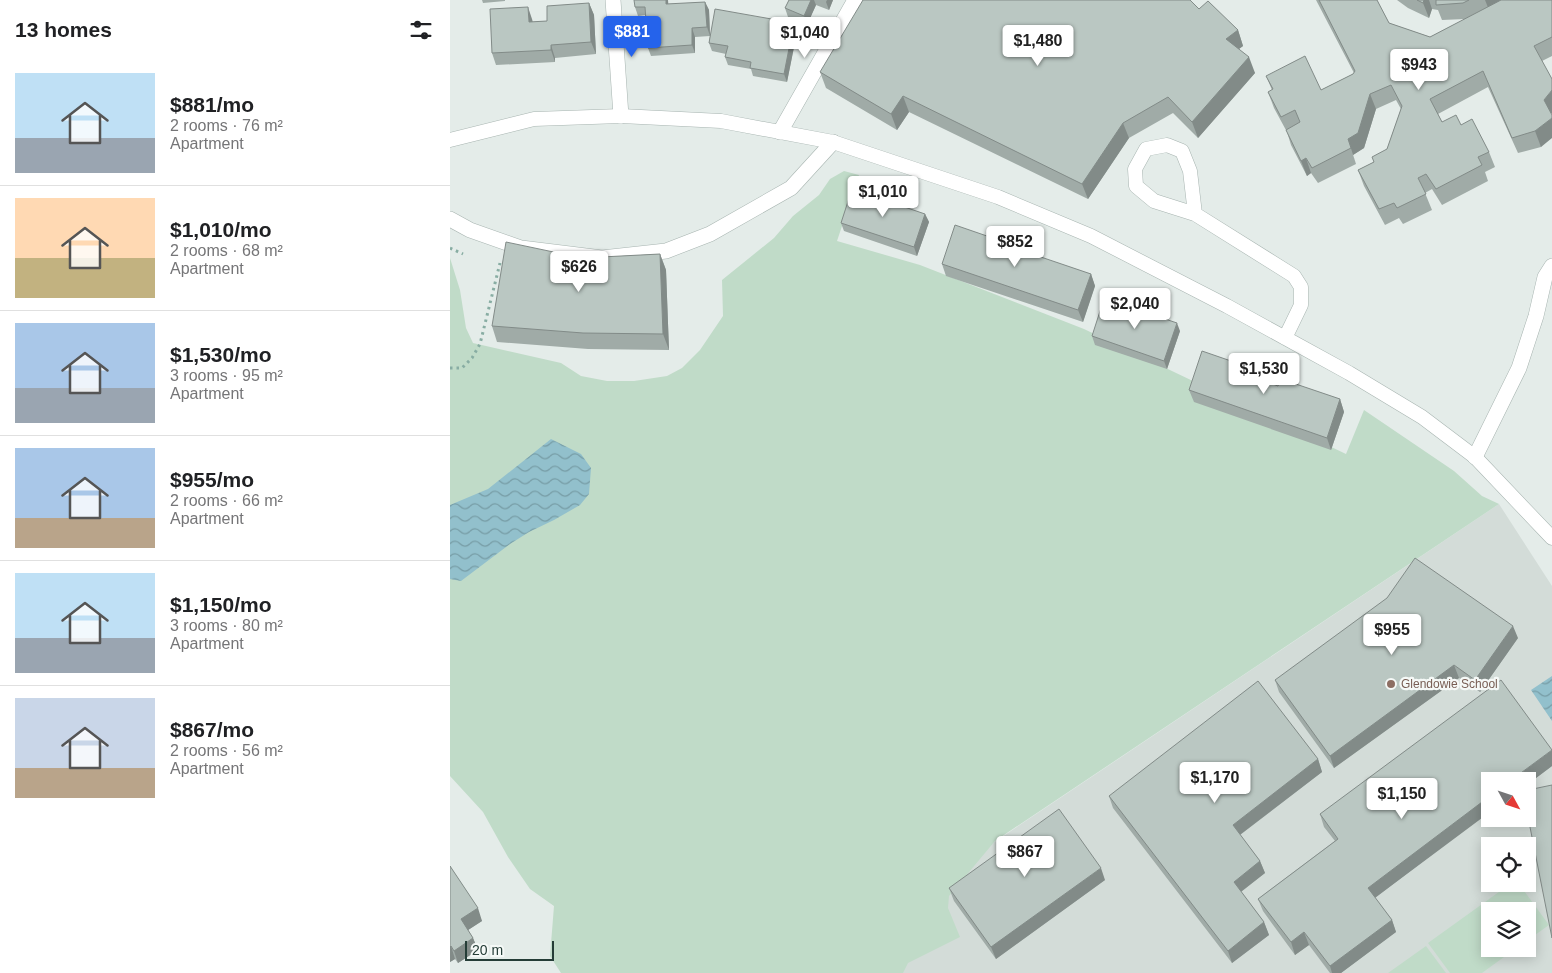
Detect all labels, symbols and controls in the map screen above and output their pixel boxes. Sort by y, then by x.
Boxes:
pin: $881 [602,15,662,58]
icon: filters [407,16,435,44]
pin: $1,040 [764,17,846,59]
text: 13 homes [15,18,112,41]
text: $881 [614,23,650,40]
text: $1,040 [781,24,829,41]
pin: $1,480 [997,24,1079,67]
text: $1,480 [1014,32,1062,49]
pin: $943 [1389,48,1449,91]
text: $943 [1401,56,1437,73]
icon: home [55,93,115,153]
text: $881/mo [170,93,254,116]
text: 2 rooms · 76 m² [170,117,283,134]
text: Apartment [170,135,244,152]
pin: $1,010 [842,176,924,218]
text: $1,010 [859,183,907,200]
icon: home [55,218,115,278]
text: $1,010/mo [170,218,272,241]
pin: $852 [985,226,1045,268]
text: $852 [997,233,1033,250]
text: 2 rooms · 68 m² [170,242,283,259]
pin: $626 [549,250,609,293]
text: $626 [561,258,597,275]
text: Apartment [170,260,244,277]
pin: $2,040 [1094,288,1176,330]
text: $2,040 [1111,295,1159,312]
icon: home [55,343,115,403]
text: $1,530/mo [170,343,272,366]
pin: $1,530 [1223,352,1305,395]
text: $1,530 [1240,360,1288,377]
text: 3 rooms · 95 m² [170,367,283,384]
text: Apartment [170,385,244,402]
icon: home [55,468,115,528]
text: $955/mo [170,468,254,491]
text: 2 rooms · 66 m² [170,492,283,509]
text: Apartment [170,510,244,527]
icon: home [55,593,115,653]
text: $1,150/mo [170,593,272,616]
pin: $955 [1362,614,1422,656]
text: 3 rooms · 80 m² [170,617,283,634]
text: $955 [1374,621,1410,638]
text: Apartment [170,635,244,652]
place label: Glendowie School [1401,677,1498,691]
marker: Glendowie School [1385,678,1397,690]
icon: home [55,718,115,778]
text: $867/mo [170,718,254,741]
text: 2 rooms · 56 m² [170,742,283,759]
text: Apartment [170,760,244,777]
pin: $1,170 [1174,762,1256,804]
text: $1,170 [1191,769,1239,786]
north arrow [1481,772,1536,828]
map controls [1481,772,1536,957]
pin: $1,150 [1361,778,1443,820]
text: $1,150 [1378,785,1426,802]
pin: $867 [995,836,1055,878]
button: locate [1481,837,1536,892]
text: $867 [1007,843,1043,860]
button: layers [1481,902,1536,957]
scale bar [465,938,554,961]
text: 20 m [472,942,503,958]

